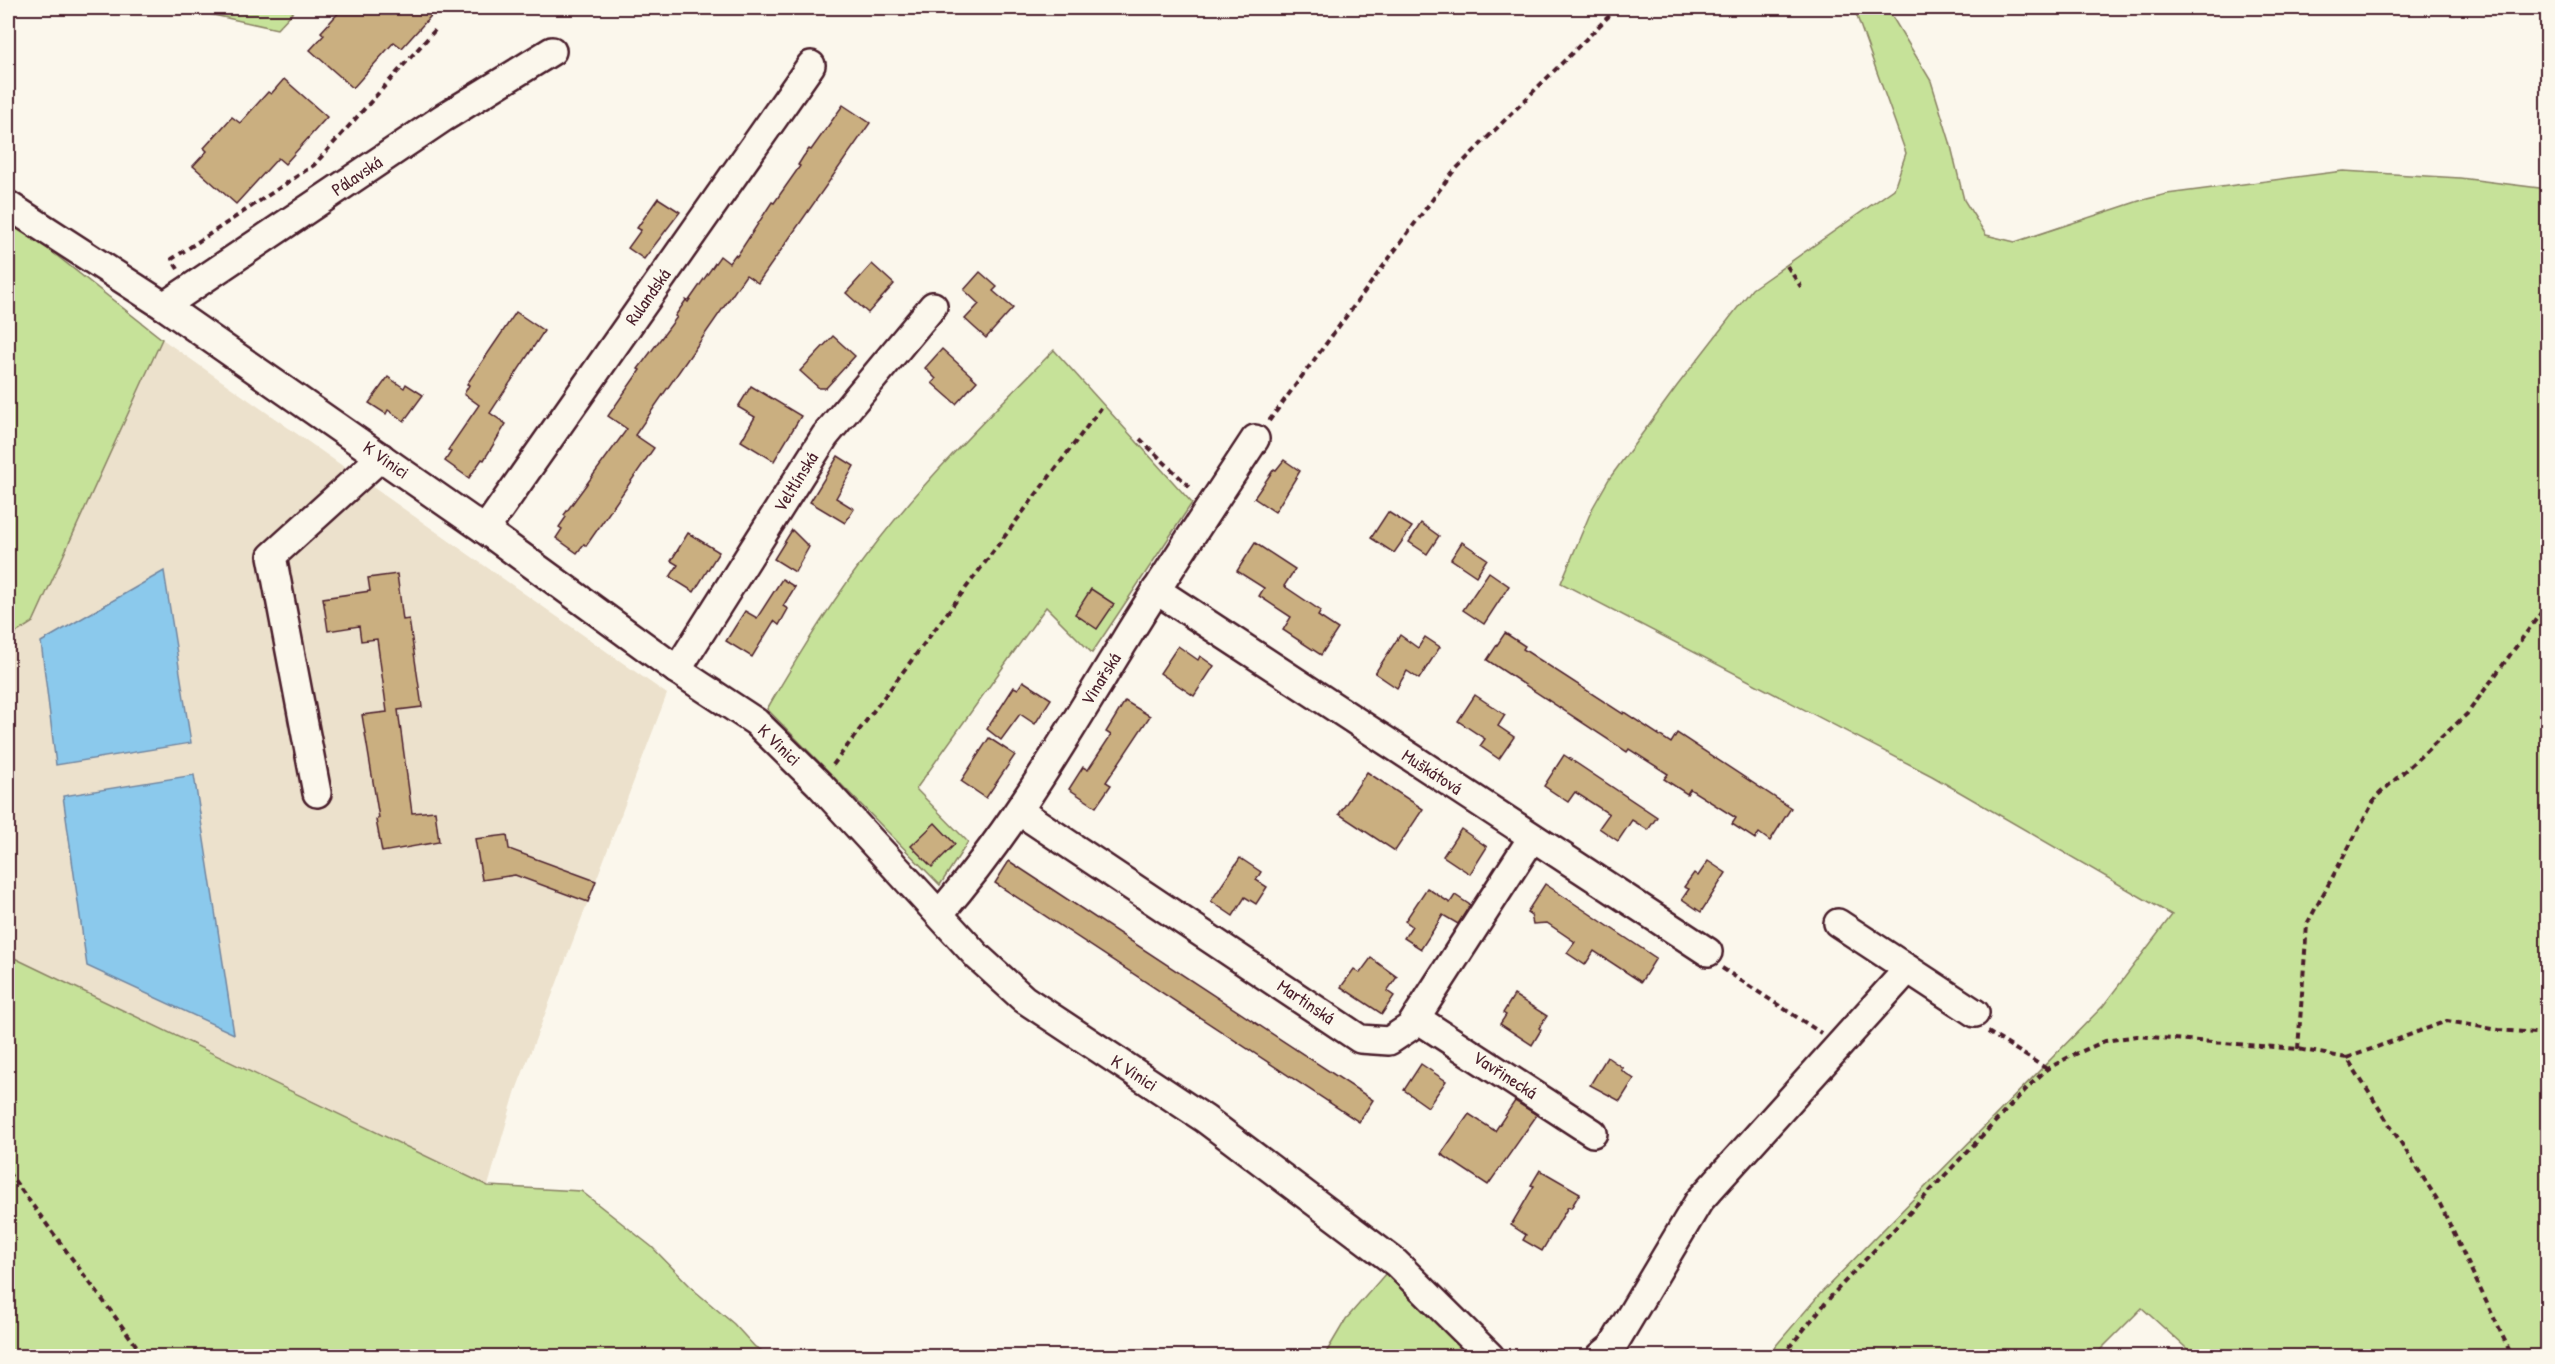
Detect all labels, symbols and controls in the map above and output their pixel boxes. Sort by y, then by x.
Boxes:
street label: Pálavská [326,150,387,202]
street label: Rulandská [619,263,676,330]
street label: K Vinici [358,435,414,484]
street label: Veltlínská [767,447,824,517]
street label: Vinařská [1075,648,1126,710]
street label: K Vinici [752,718,806,771]
street label: Muškátová [1397,743,1467,800]
street label: Martinská [1273,973,1340,1030]
street label: Vavřinecká [1468,1044,1542,1105]
street label: K Vinici [1106,1048,1162,1097]

